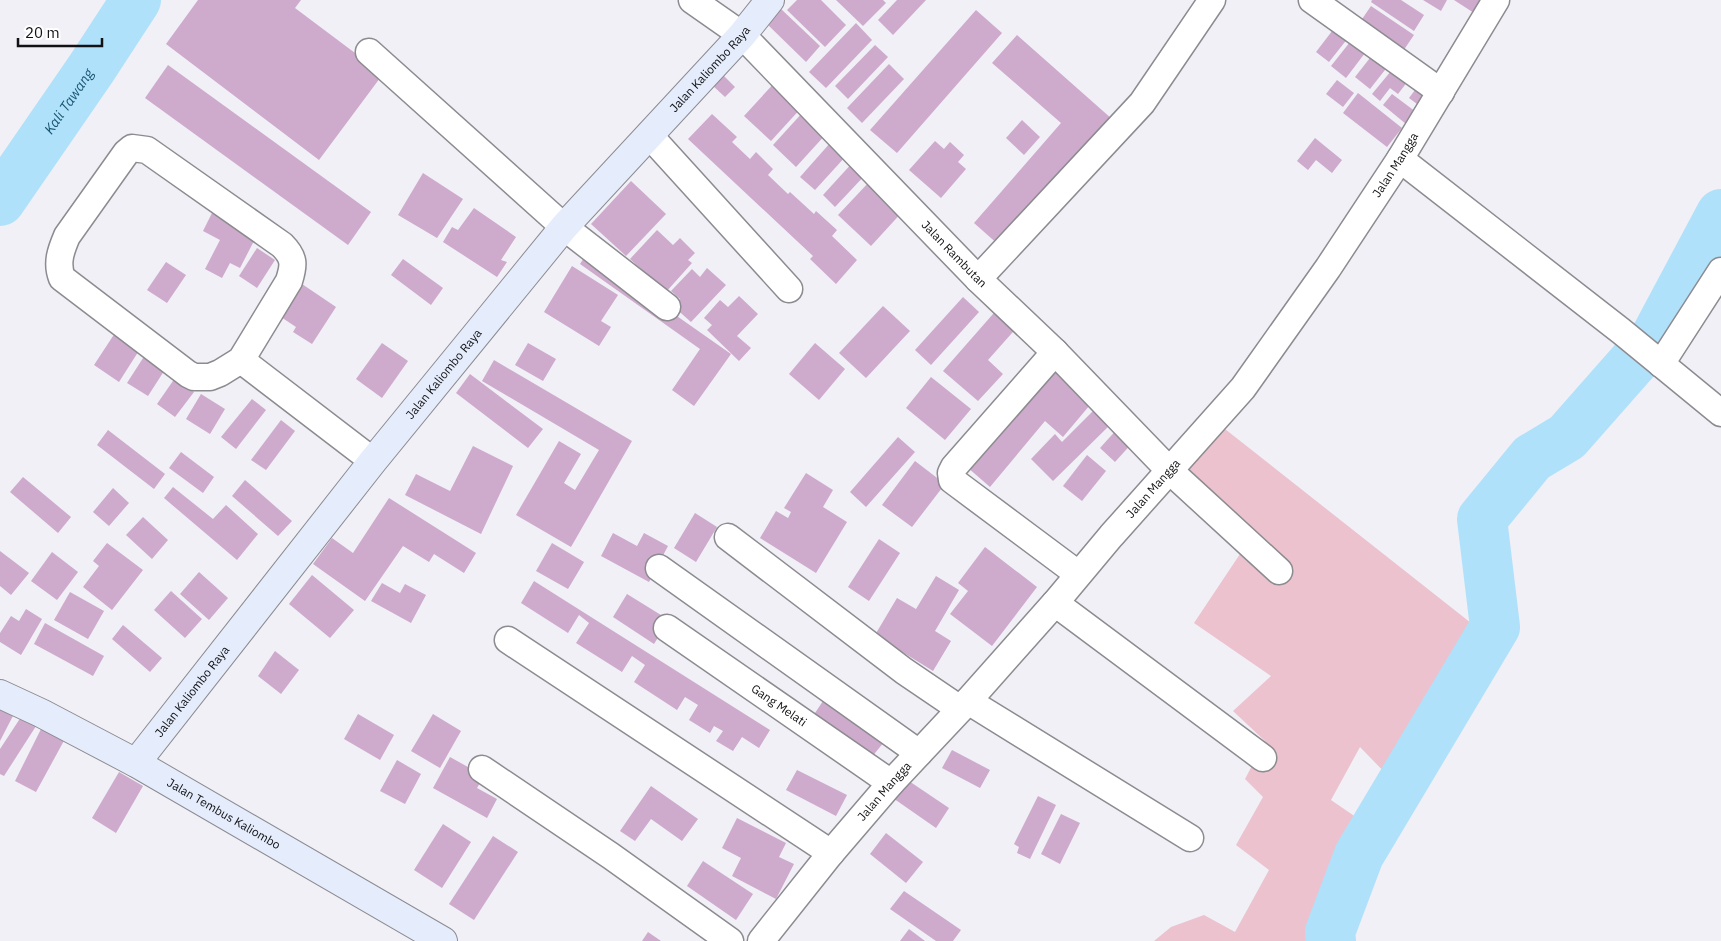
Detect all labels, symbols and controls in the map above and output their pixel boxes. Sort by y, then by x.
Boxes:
scale bar [18,15,101,47]
street label: Jalan Kaliombo Raya [666,22,754,115]
text: 20 m [25,23,60,42]
water label: Kali Tawang [40,65,98,137]
street label: Jalan Mangga [1369,129,1422,200]
street label: Jalan Rambutan [919,217,990,290]
street label: Jalan Kaliombo Raya [402,325,485,422]
street label: Jalan Mangga [1123,455,1184,521]
street label: Jalan Kaliombo Raya [151,642,233,740]
street label: Gang Melati [749,681,810,729]
street label: Jalan Mangga [854,758,915,824]
street label: Jalan Tembus Kaliombo [165,775,284,852]

